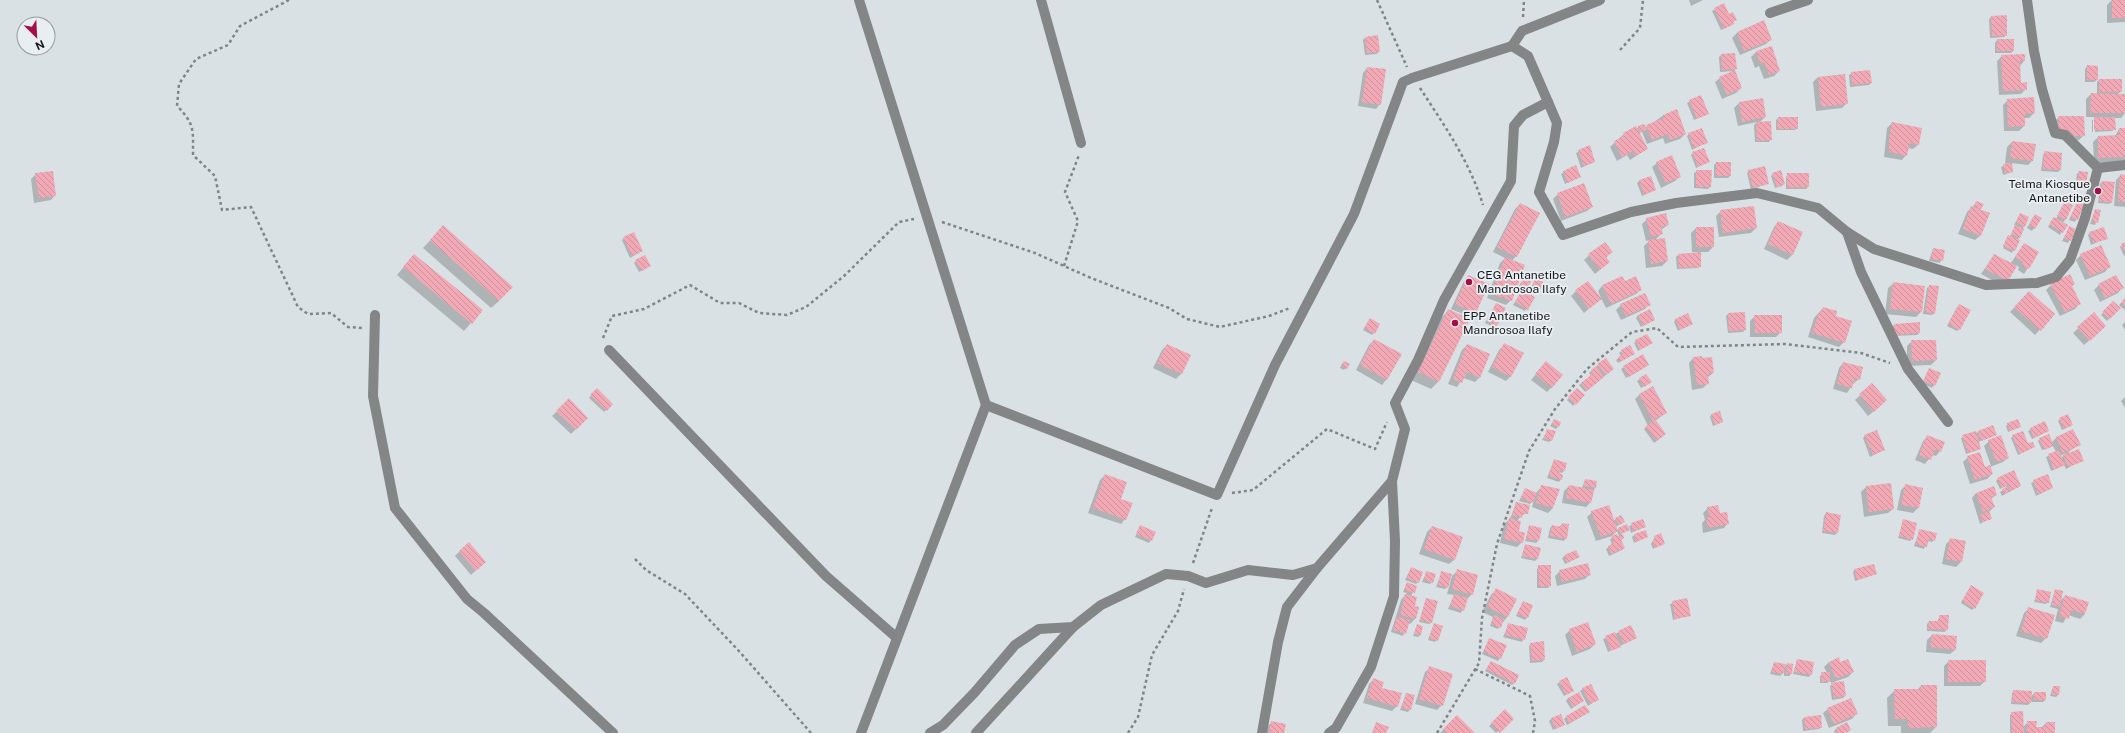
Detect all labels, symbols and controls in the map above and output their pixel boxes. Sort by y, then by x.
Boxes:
north arrow [16,16,56,56]
text: N [34,38,46,52]
place label: Telma Kiosque Antanetibe [2009,177,2090,205]
marker: Telma Kiosque Antanetibe [2093,186,2103,196]
place label: CEG Antanetibe Mandrosoa Ilafy [1477,268,1567,296]
marker: CEG Antanetibe Mandrosoa Ilafy [1464,277,1474,287]
place label: EPP Antanetibe Mandrosoa Ilafy [1463,309,1553,337]
marker: EPP Antanetibe Mandrosoa Ilafy [1450,318,1460,328]

